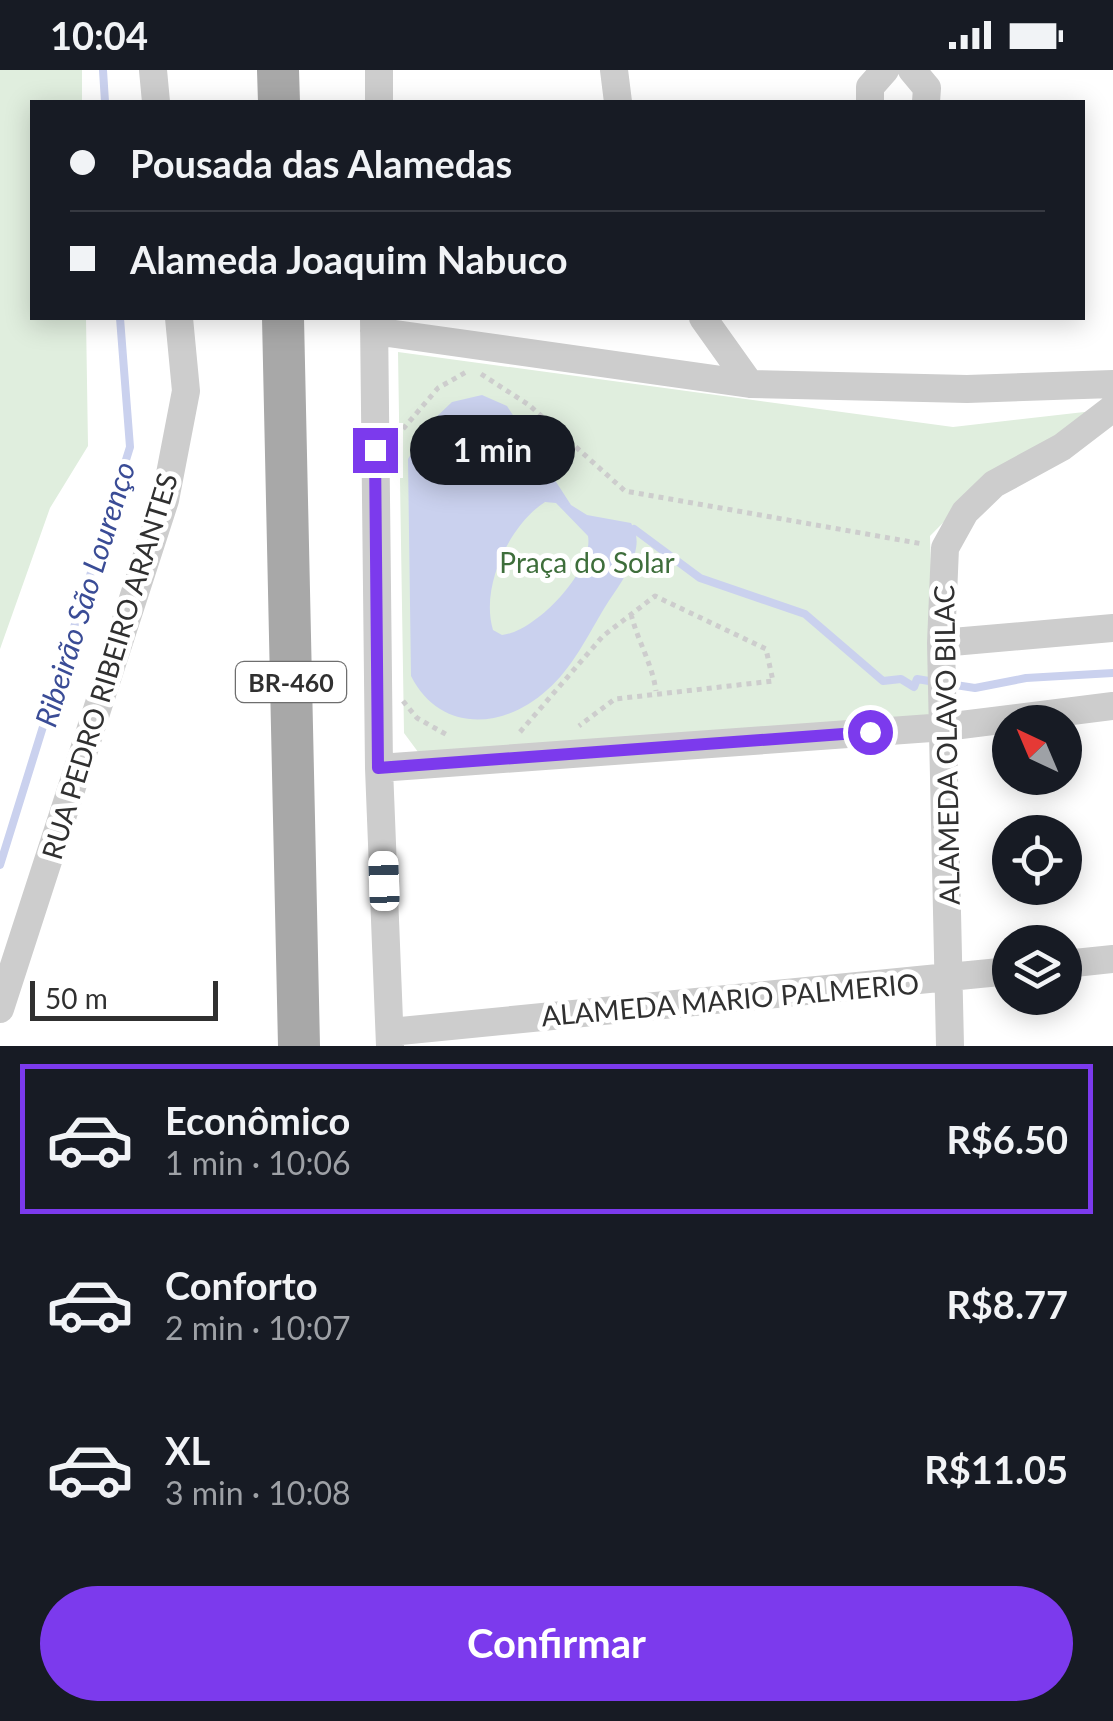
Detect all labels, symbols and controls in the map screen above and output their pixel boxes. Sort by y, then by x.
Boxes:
text: 10:04 [50,12,148,58]
text: Pousada das Alamedas [130,140,512,186]
text: Alameda Joaquim Nabuco [130,236,568,282]
callout: 1 min [410,415,575,485]
route end [353,428,398,473]
text: 1 min [453,430,532,469]
water label: Ribeirão São Lourenço [27,457,141,731]
street label: RUA PEDRO RIBEIRO ARANTES [34,469,184,863]
park label: Praça do Solar [499,545,675,579]
street label: ALAMEDA OLAVO BILAC [926,584,966,905]
road number: BR-460 [236,662,346,702]
north arrow [992,705,1082,795]
map controls [992,705,1082,1015]
route start [848,710,893,755]
button: locate [992,815,1082,905]
car [368,850,400,912]
button: layers [992,925,1082,1015]
street label: ALAMEDA MARIO PALMERIO [540,966,920,1032]
scale bar [30,976,218,1020]
text: 50 m [45,981,108,1015]
icon: car [45,1094,135,1184]
text: Econômico [165,1097,350,1143]
text: R$6.50 [946,1116,1068,1162]
text: 1 min · 10:06 [165,1143,351,1182]
icon: car [45,1259,135,1349]
text: Conforto [165,1262,318,1308]
text: R$8.77 [946,1281,1068,1327]
text: 2 min · 10:07 [165,1308,351,1347]
icon: car [45,1424,135,1514]
text: XL [165,1427,210,1473]
text: R$11.05 [924,1446,1068,1492]
text: 3 min · 10:08 [165,1473,351,1512]
button: Confirmar [40,1586,1073,1701]

